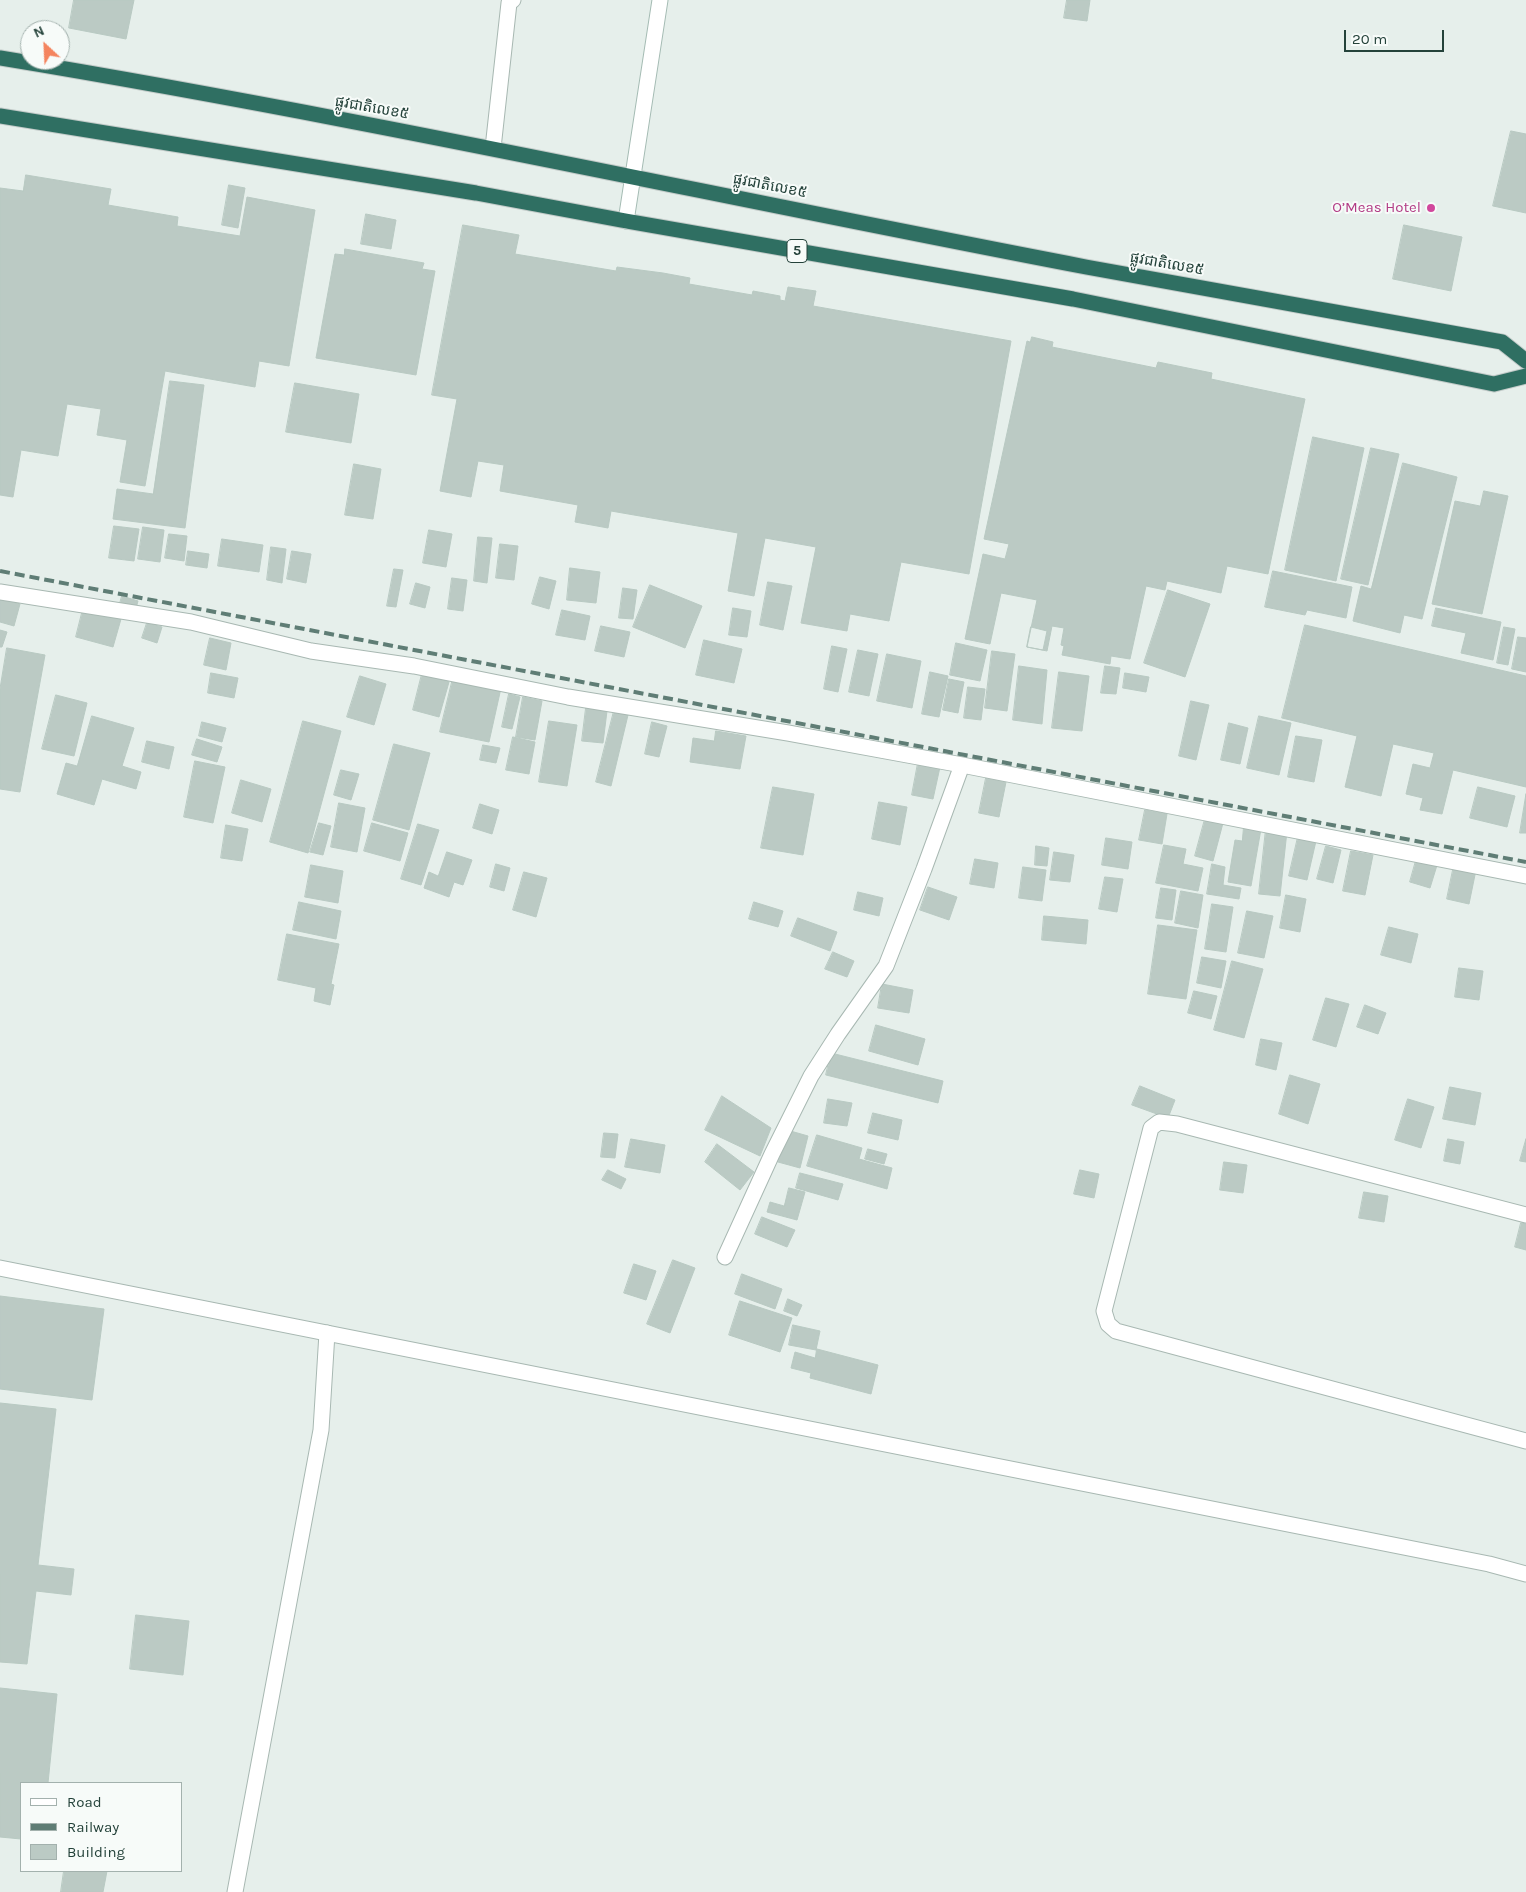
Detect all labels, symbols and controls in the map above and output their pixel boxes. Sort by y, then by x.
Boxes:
north arrow [20,20,70,70]
scale bar [1346,20,1446,52]
text: N [31,22,47,42]
text: 20 m [1352,30,1387,48]
street label: ផ្លូវជាតិលេខ៥ [333,93,411,123]
street label: ផ្លូវជាតិលេខ៥ [731,170,809,202]
place label: O’Meas Hotel [1332,199,1421,217]
marker: O’Meas Hotel [1425,202,1437,214]
road number: 5 [787,240,807,262]
street label: ផ្លូវជាតិលេខ៥ [1128,249,1206,279]
legend [20,1782,182,1872]
text: Road [67,1793,102,1811]
text: Railway [67,1818,119,1836]
text: Building [67,1843,125,1861]

